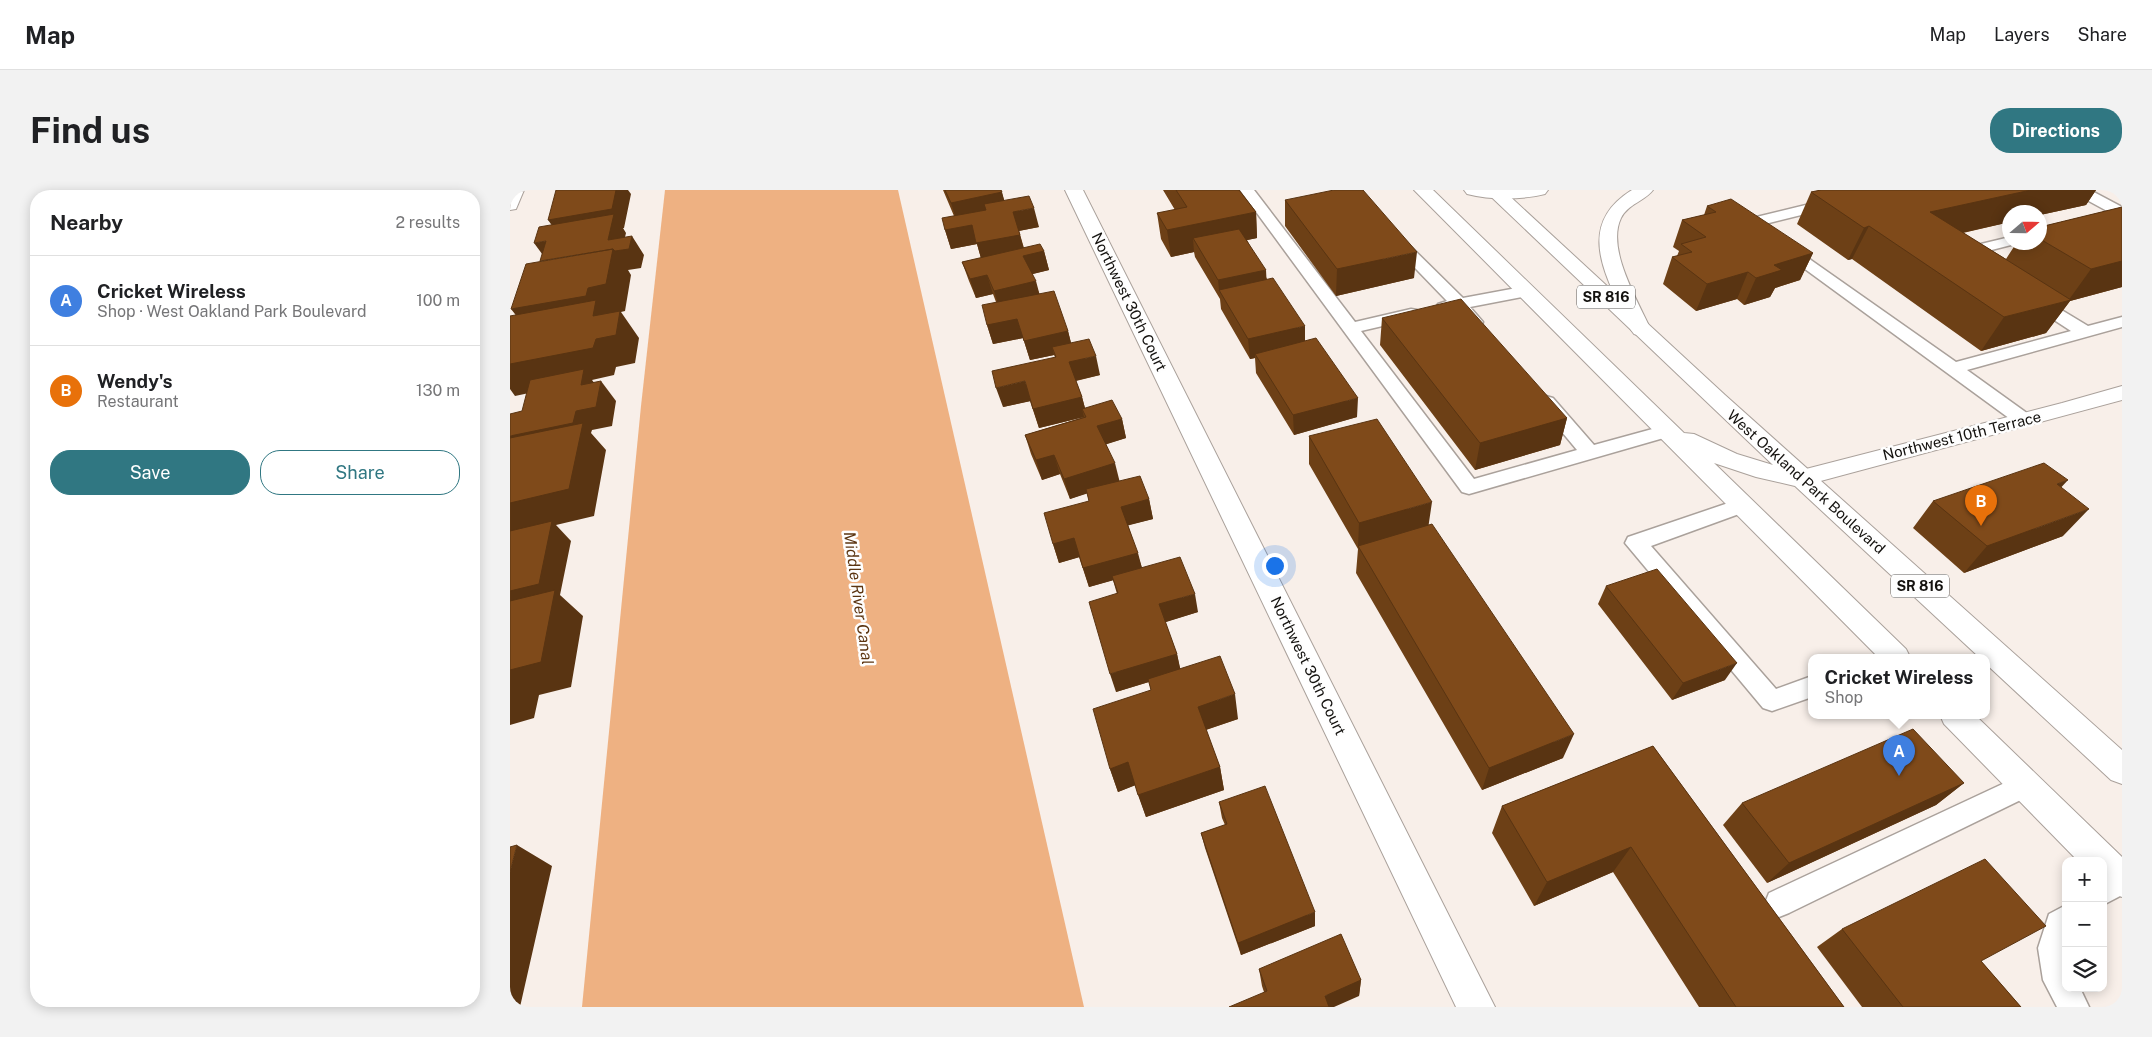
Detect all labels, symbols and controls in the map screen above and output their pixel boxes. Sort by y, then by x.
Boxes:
text: Map [25,21,75,49]
text: Map [1930,24,1966,45]
text: Layers [1994,24,2050,45]
text: Share [2078,24,2127,45]
button: Directions [1990,108,2122,153]
text: Find us [30,110,150,151]
north arrow [2002,205,2047,250]
text: Nearby [50,210,123,235]
text: 2 results [395,213,460,232]
street label: Northwest 30th Court [1088,230,1171,374]
text: Cricket Wireless [97,280,246,302]
road number: SR 816 [1577,285,1635,308]
text: A [60,291,72,310]
text: 100 m [416,291,460,310]
text: Shop · West Oakland Park Boulevard [97,302,367,321]
text: Wendy's [97,370,173,392]
text: B [61,381,71,400]
text: 130 m [416,381,460,400]
text: Restaurant [97,392,179,411]
street label: West Oakland Park Boulevard [1724,406,1889,557]
street label: Northwest 10th Terrace [1881,408,2043,463]
button: Save [50,450,250,495]
button: Share [260,450,460,495]
pin: B [1965,485,1997,526]
water label: Middle River Canal [840,530,877,666]
your location [1262,553,1288,579]
road number: SR 816 [1891,574,1949,598]
street label: Northwest 30th Court [1267,594,1350,738]
popup [1808,654,1990,719]
text: Cricket Wireless [1825,666,1973,688]
text: Shop [1825,688,1863,707]
pin: A [1883,735,1915,776]
map controls [2062,857,2107,992]
button: + [2062,857,2107,902]
button: − [2062,902,2107,947]
button: layers [2062,947,2107,992]

